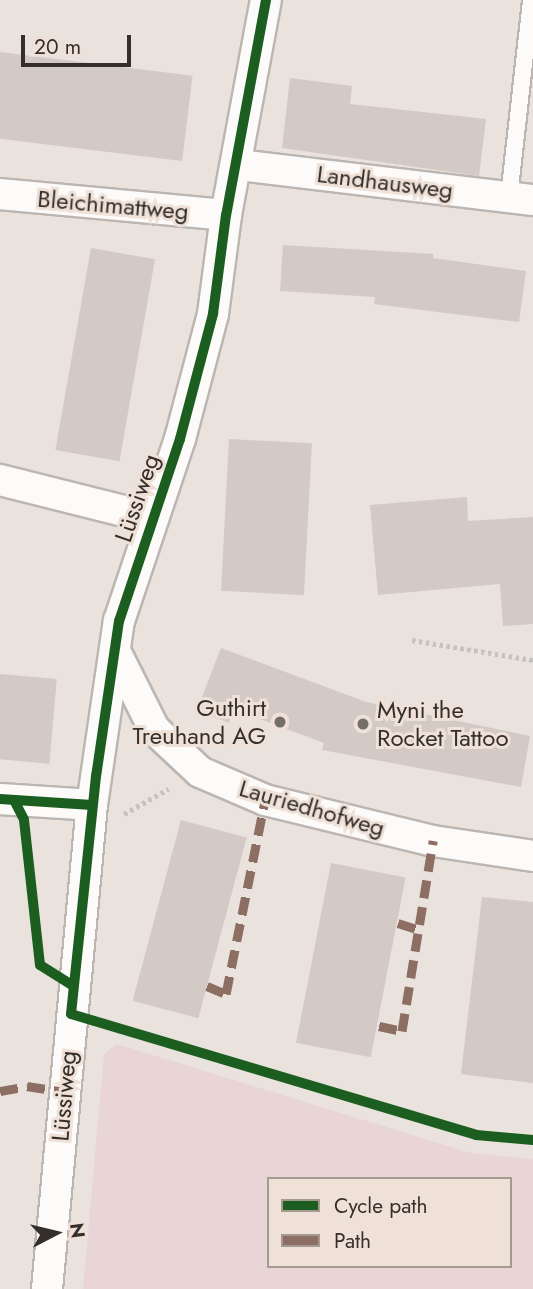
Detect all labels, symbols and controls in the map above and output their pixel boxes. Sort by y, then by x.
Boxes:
scale bar [24,21,135,65]
text: 20 m [34,32,81,62]
street label: Landhausweg [315,159,455,205]
street label: Bleichimattweg [36,184,190,226]
street label: Lüssiweg [109,450,165,546]
place label: Guthirt Treuhand AG [133,694,266,750]
place label: Myni the Rocket Tattoo [377,696,509,752]
marker: Guthirt Treuhand AG [272,714,288,730]
marker: Myni the Rocket Tattoo [355,716,371,732]
street label: Lauriedhofweg [236,773,388,843]
street label: Lüssiweg [46,1049,82,1143]
legend [267,1177,512,1268]
text: Cycle path [334,1191,427,1221]
north arrow [21,1198,91,1268]
text: N [63,1221,92,1240]
text: Path [334,1226,371,1256]

